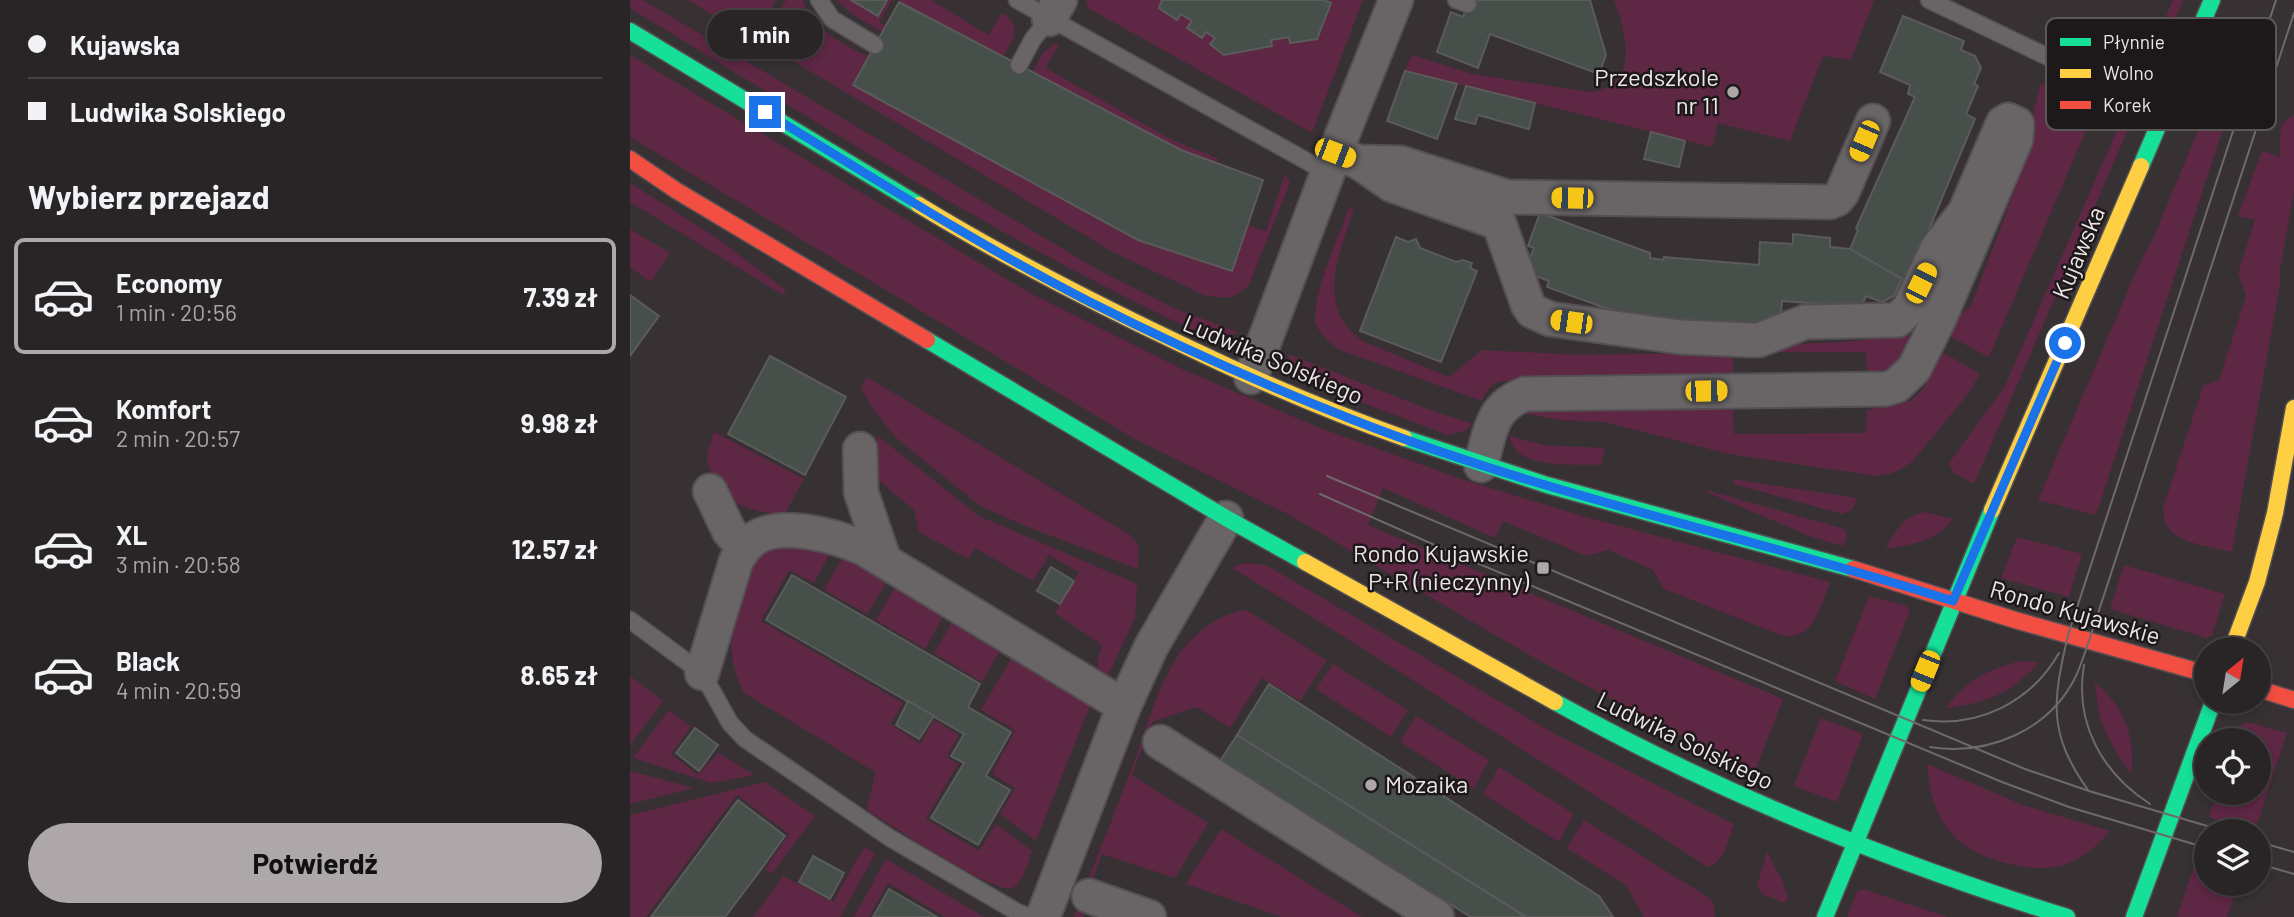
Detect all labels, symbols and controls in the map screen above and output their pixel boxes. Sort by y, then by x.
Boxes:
callout: 1 min [707,10,823,60]
legend [2046,18,2276,130]
text: 1 min [740,20,790,48]
text: Kujawska [70,29,180,60]
text: Płynnie [2103,30,2165,53]
text: Wolno [2103,61,2154,84]
place label: Przedszkole nr 11 [1594,62,1719,119]
marker: Przedszkole nr 11 [1725,84,1741,100]
text: Korek [2103,93,2151,116]
text: Ludwika Solskiego [70,96,286,127]
route end [749,96,781,128]
car [1847,118,1882,164]
car [1312,136,1359,170]
text: Wybierz przejazd [28,177,270,215]
car [1551,187,1594,209]
street label: Kujawska [2045,202,2110,303]
car [1903,260,1940,306]
icon: car [32,265,95,328]
text: Economy [116,267,222,298]
text: 7.39 zł [523,281,598,312]
text: 1 min · 20:56 [116,298,237,326]
street label: Ludwika Solskiego [1179,308,1368,410]
car [1549,309,1594,335]
route start [2049,327,2081,359]
car [1685,380,1728,402]
icon: car [32,391,95,454]
text: Komfort [116,393,211,424]
text: 9.98 zł [521,407,598,438]
text: 2 min · 20:57 [116,424,240,452]
icon: car [32,517,95,580]
text: XL [116,519,147,550]
text: 12.57 zł [512,533,598,564]
place label: Rondo Kujawskie P+R (nieczynny) [1353,538,1530,595]
text: 3 min · 20:58 [116,550,241,578]
marker: Rondo Kujawskie P+R (nieczynny) [1535,560,1551,576]
street label: Rondo Kujawskie [1987,573,2164,650]
north arrow [2194,637,2272,714]
map controls [2194,637,2271,896]
icon: car [32,643,95,706]
text: Black [116,645,180,676]
car [1908,648,1943,694]
text: 8.65 zł [520,659,598,690]
text: 4 min · 20:59 [116,676,242,704]
street label: Ludwika Solskiego [1593,684,1779,795]
button: locate [2194,728,2271,805]
place label: Mozaika [1385,769,1468,798]
marker: Mozaika [1363,777,1379,793]
button: layers [2194,819,2271,896]
button: Potwierdź [28,823,602,903]

